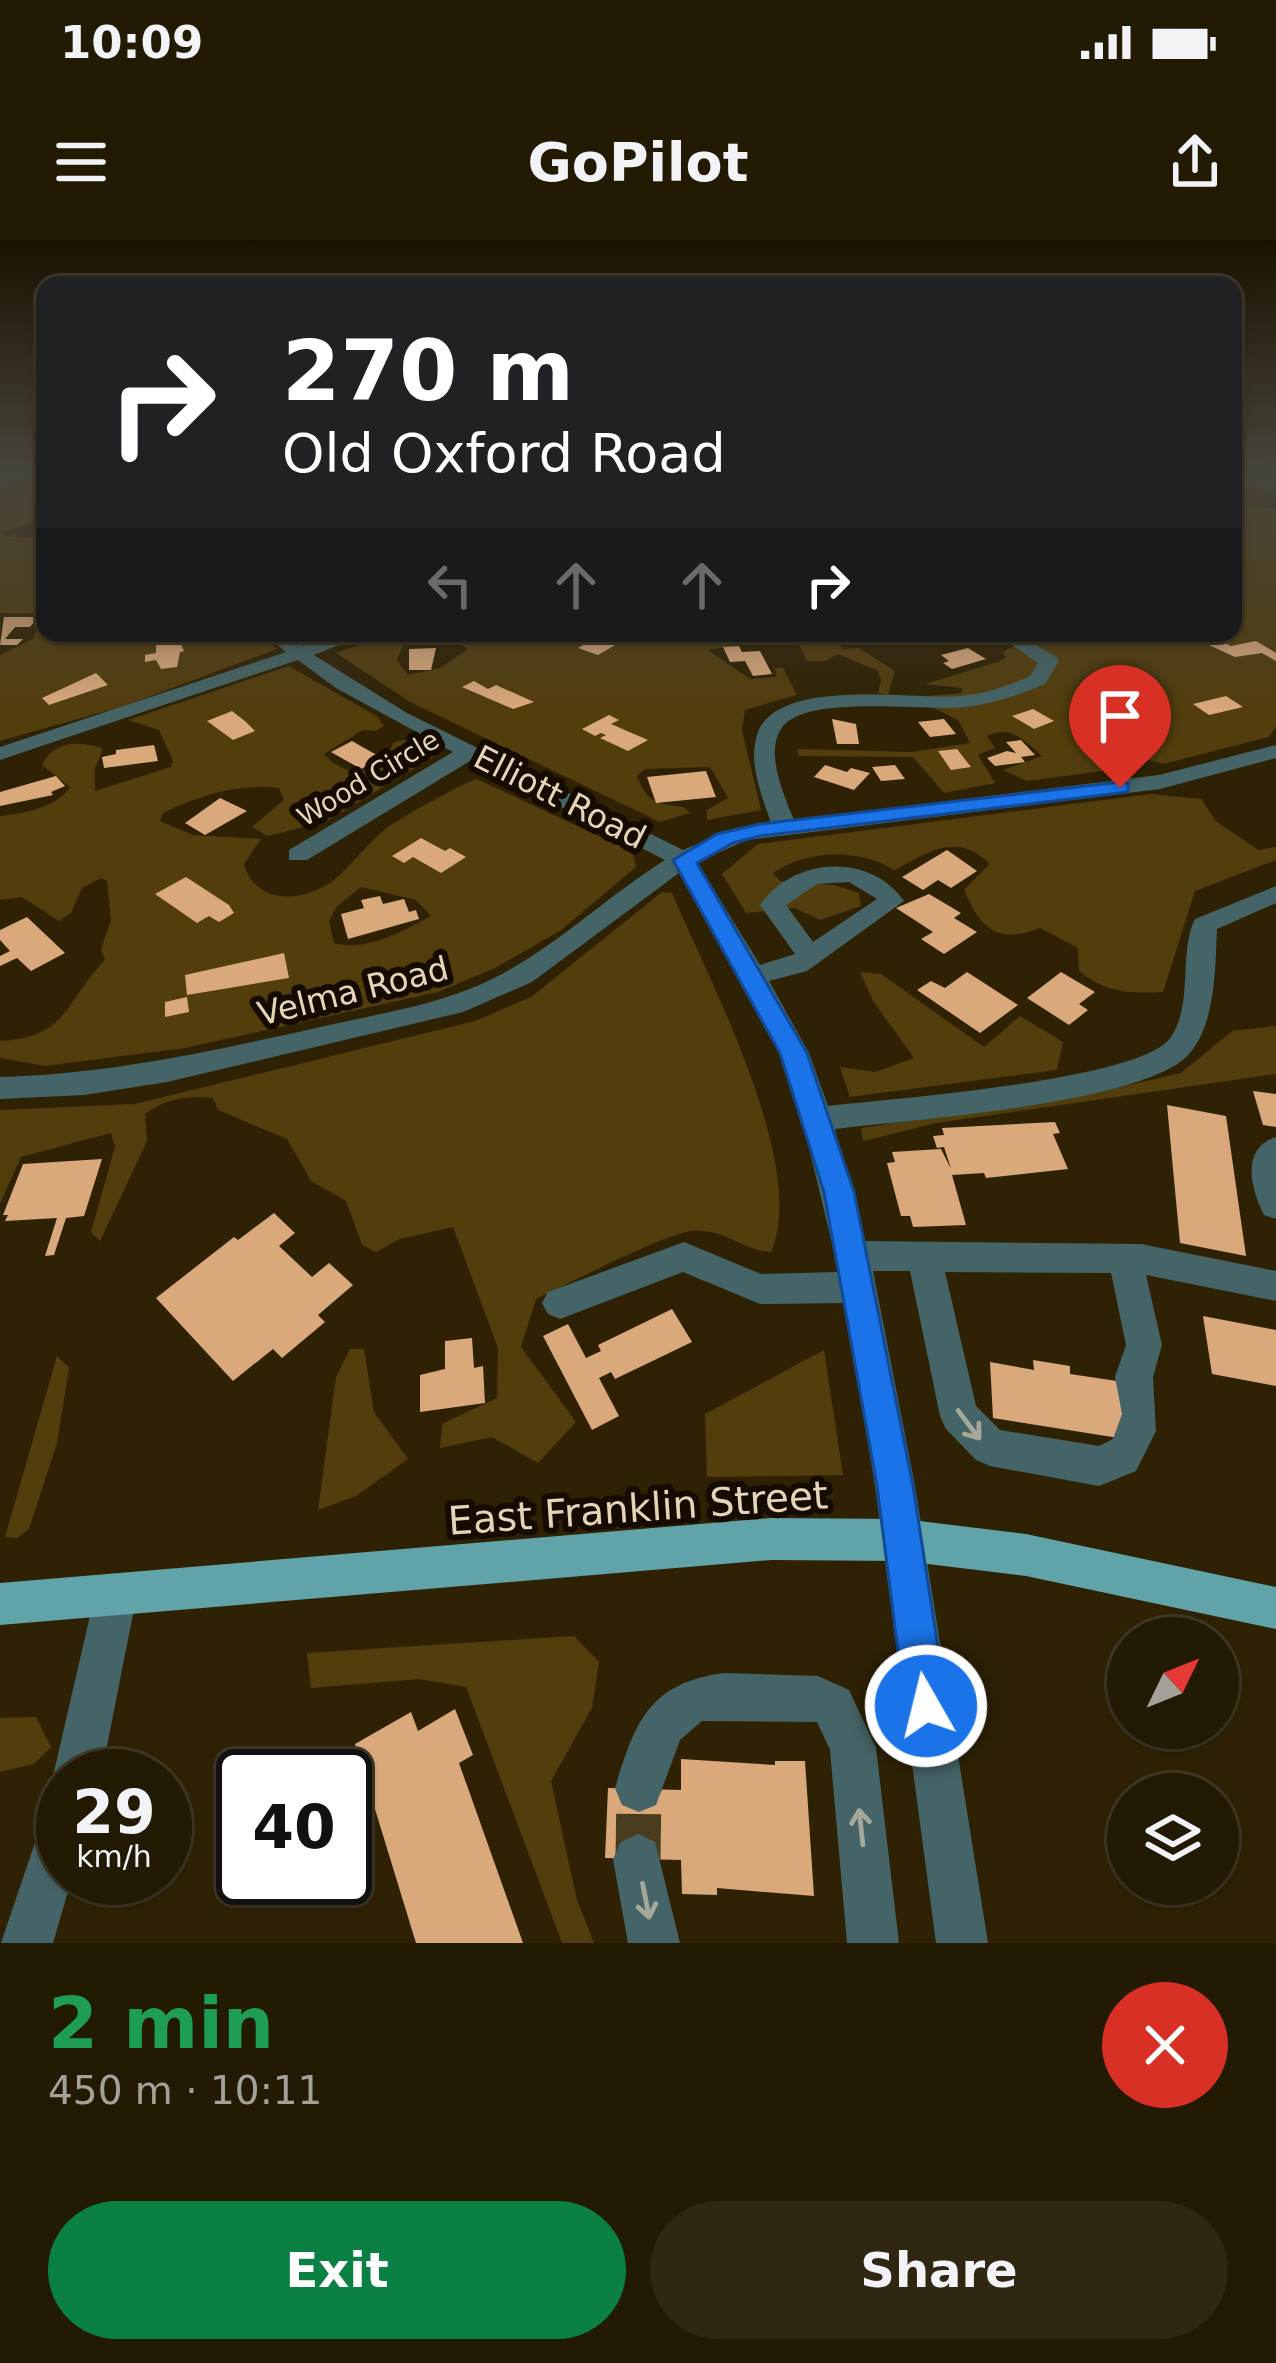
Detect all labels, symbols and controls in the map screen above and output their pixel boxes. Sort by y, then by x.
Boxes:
text: 10:09 [60,16,203,69]
icon: menu [48,129,114,195]
icon: share [1162,129,1228,195]
text: GoPilot [528,131,748,194]
text: 270 m [282,322,574,420]
icon: right [84,324,240,480]
text: Old Oxford Road [282,422,726,485]
icon: left [417,552,483,618]
icon: ahead [543,552,609,618]
icon: ahead [669,552,735,618]
icon: right [795,552,861,618]
pin [1069,665,1171,788]
icon: arrive [1087,683,1153,749]
street label: Wood Circle [292,724,444,832]
street label: Elliott Road [468,737,652,857]
street label: Velma Road [254,948,452,1034]
one-way arrow [956,1409,982,1441]
street label: East Franklin Street [447,1472,829,1544]
north arrow [1107,1617,1239,1749]
map controls [1107,1617,1239,1905]
position arrow [863,1643,989,1769]
speed limit sign: 40 [216,1749,372,1905]
button: layers [1107,1773,1239,1905]
text: 29 [72,1777,156,1847]
one-way arrow [849,1808,872,1847]
text: km/h [76,1839,152,1874]
one-way arrow [636,1881,658,1920]
text: 2 min [48,1981,274,2065]
button: close [1102,1982,1228,2108]
text: 450 m · 10:11 [48,2068,322,2113]
button: Exit [48,2201,626,2339]
button: Share [650,2201,1228,2339]

